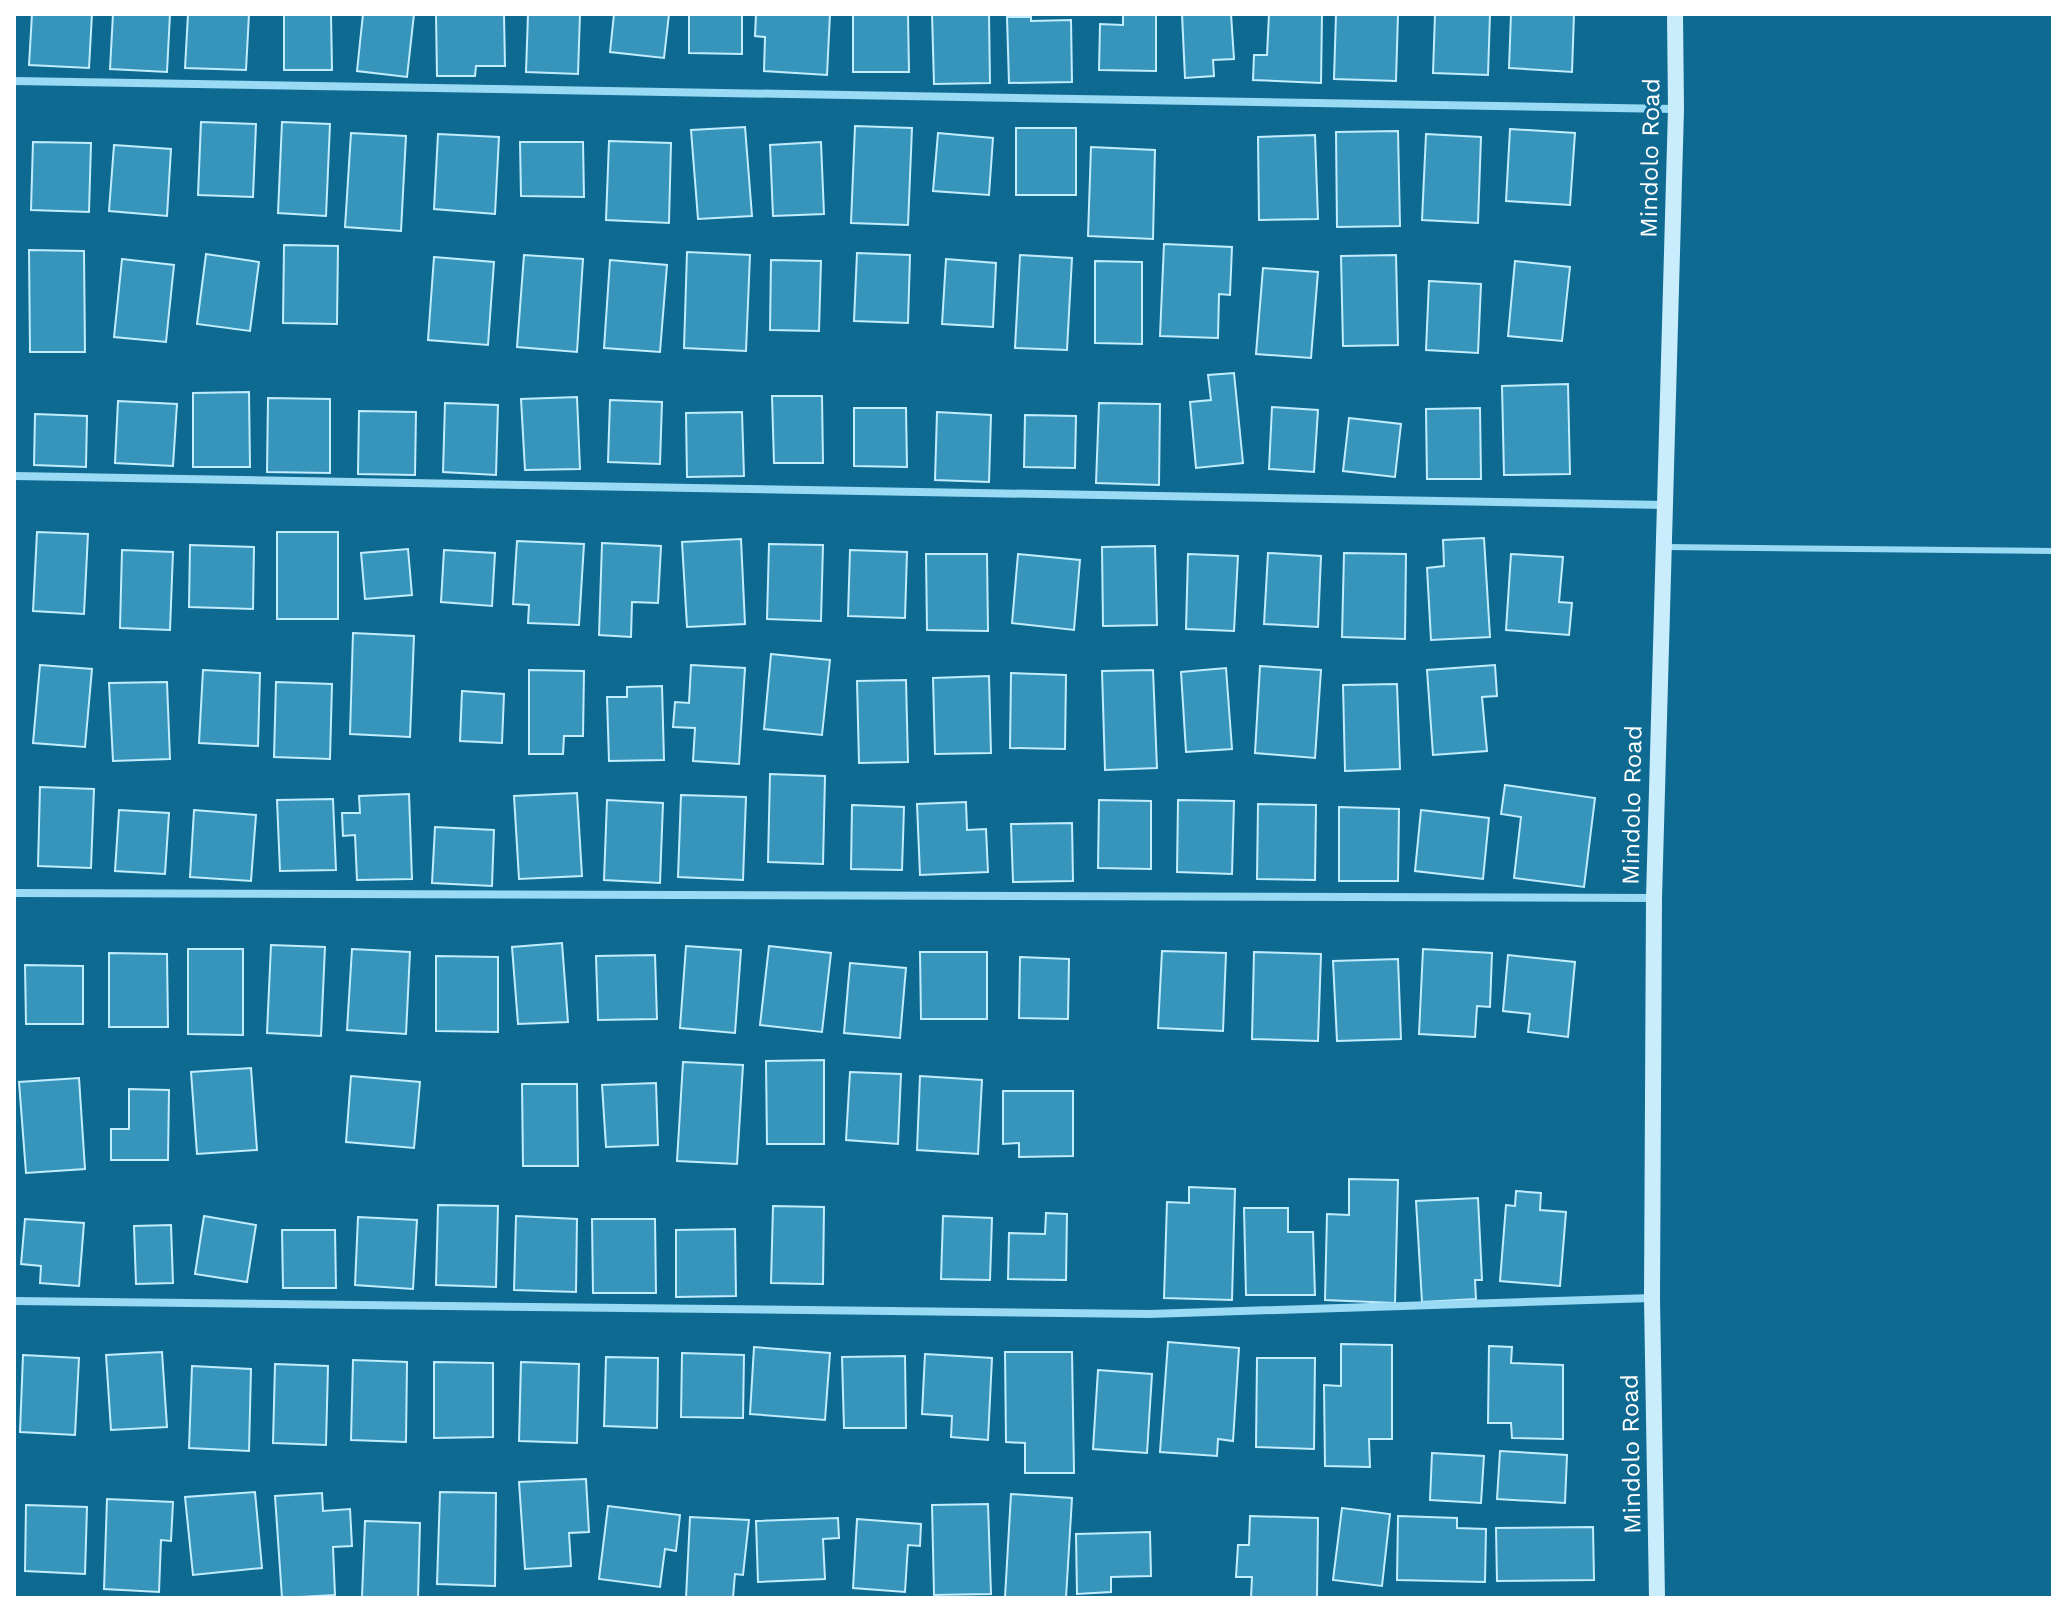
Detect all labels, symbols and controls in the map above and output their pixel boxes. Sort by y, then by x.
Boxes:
street label: Mindolo Road [1635,78,1665,238]
street label: Mindolo Road [1617,725,1647,885]
street label: Mindolo Road [1616,1374,1646,1534]

